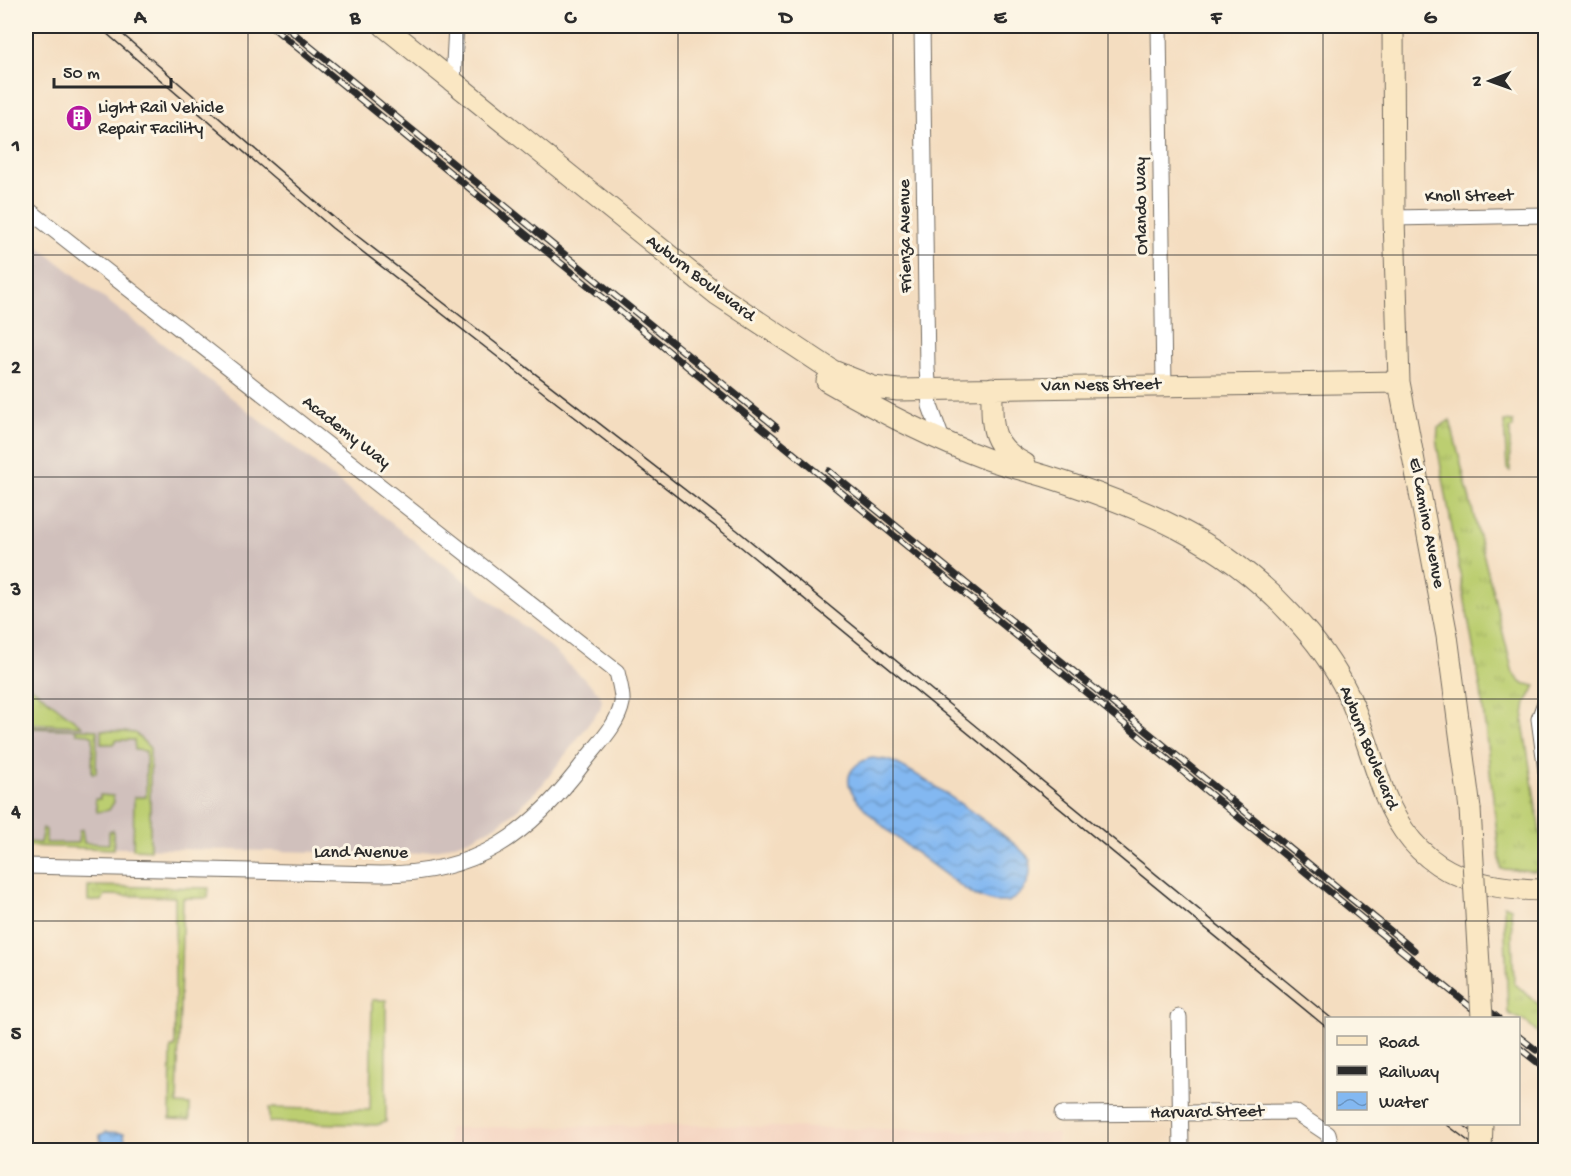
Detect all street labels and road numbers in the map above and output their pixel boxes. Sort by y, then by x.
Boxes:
street label: Orlando Way [1131,157,1153,255]
street label: Frienza Avenue [894,178,918,294]
street label: Knoll Street [1425,186,1515,208]
street label: Auburn Boulevard [641,231,760,328]
street label: Van Ness Street [1040,374,1163,398]
street label: Academy Way [298,392,395,474]
street label: El Camino Avenue [1403,456,1449,591]
street label: Auburn Boulevard [1334,683,1403,814]
street label: Land Avenue [314,843,409,864]
street label: Harvard Street [1150,1101,1266,1124]

